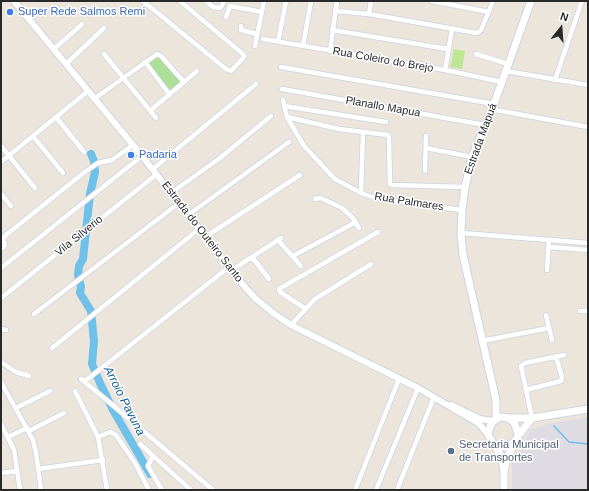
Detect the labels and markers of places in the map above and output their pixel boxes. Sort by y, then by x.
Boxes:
place label: Super Rede Salmos Remi [18,5,145,19]
marker: Super Rede Salmos Remi [5,7,15,17]
place label: Padaria [139,148,177,162]
marker: Padaria [126,150,136,160]
place label: Secretaria Municipal de Transportes [459,438,559,464]
marker: Secretaria Municipal de Transportes [446,446,456,456]

